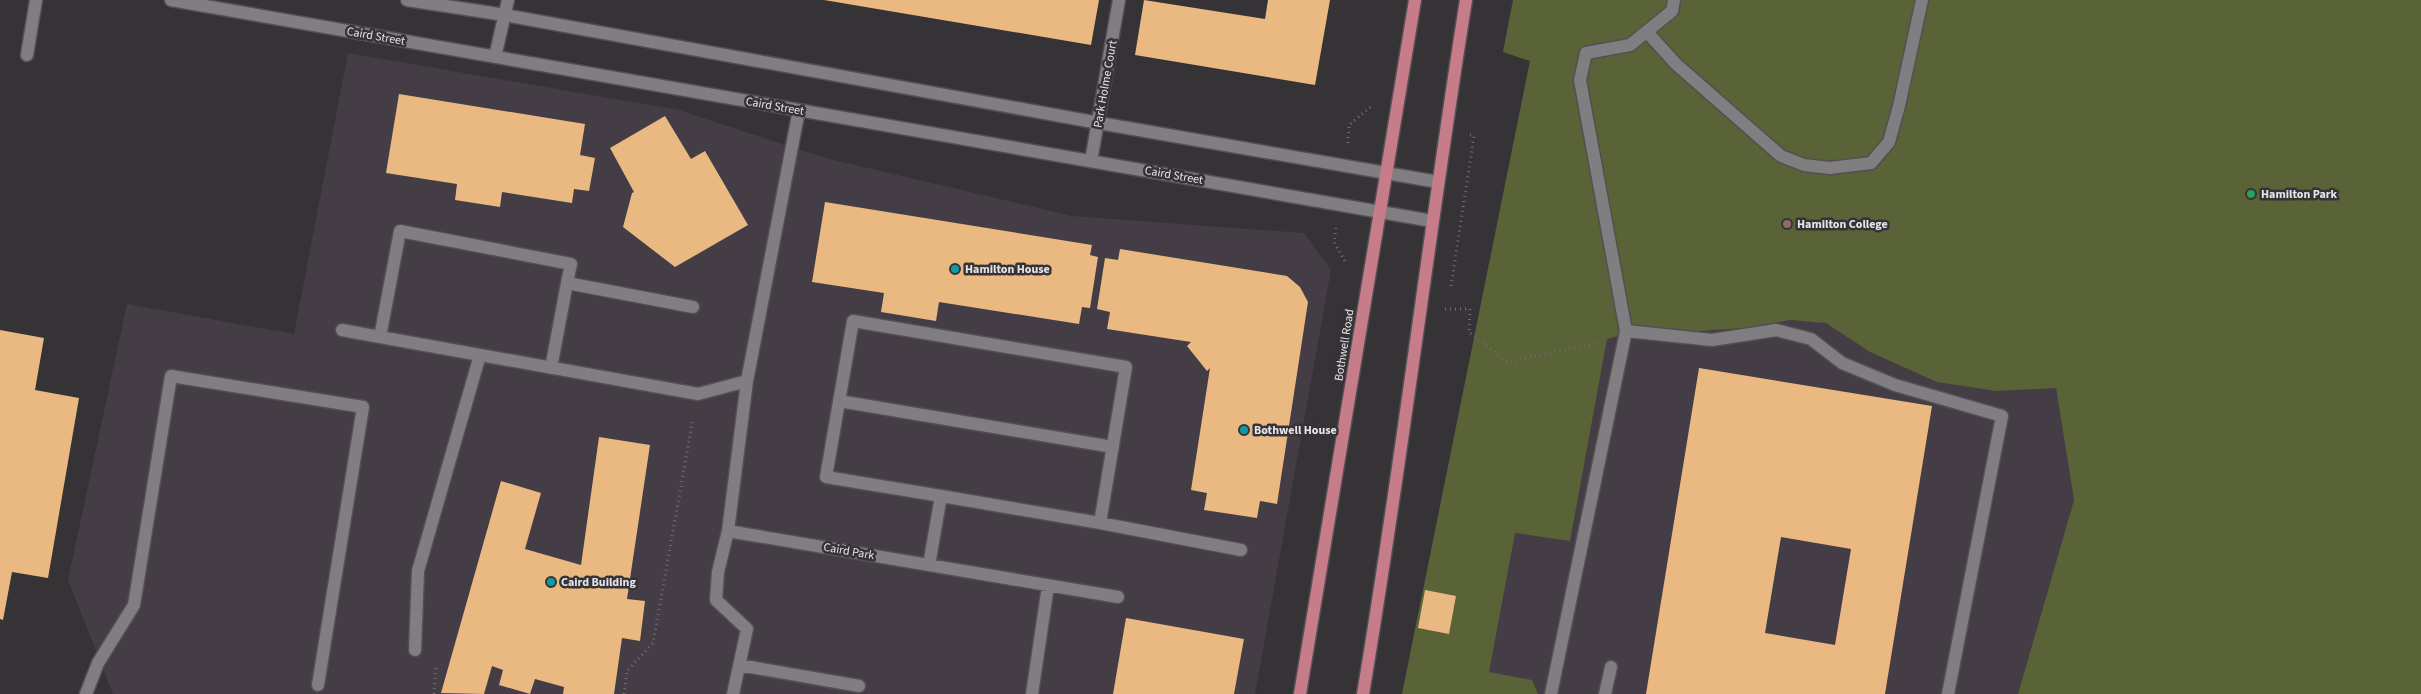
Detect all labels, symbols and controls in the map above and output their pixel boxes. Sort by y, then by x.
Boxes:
street label: Caird Street [345,23,406,50]
street label: Park Holme Court [1089,39,1122,129]
street label: Caird Street [744,93,805,120]
street label: Caird Street [1143,162,1204,189]
place label: Hamilton Park [2261,186,2338,203]
marker: Hamilton Park [2245,188,2257,200]
place label: Hamilton College [1797,216,1888,233]
marker: Hamilton College [1781,218,1793,230]
place label: Hamilton House [965,261,1050,278]
marker: Hamilton House [949,263,961,275]
street label: Bothwell Road [1330,308,1359,382]
place label: Bothwell House [1254,422,1337,439]
marker: Bothwell House [1238,424,1250,436]
street label: Caird Park [822,539,876,564]
place label: Caird Building [561,574,636,591]
marker: Caird Building [545,576,557,588]

